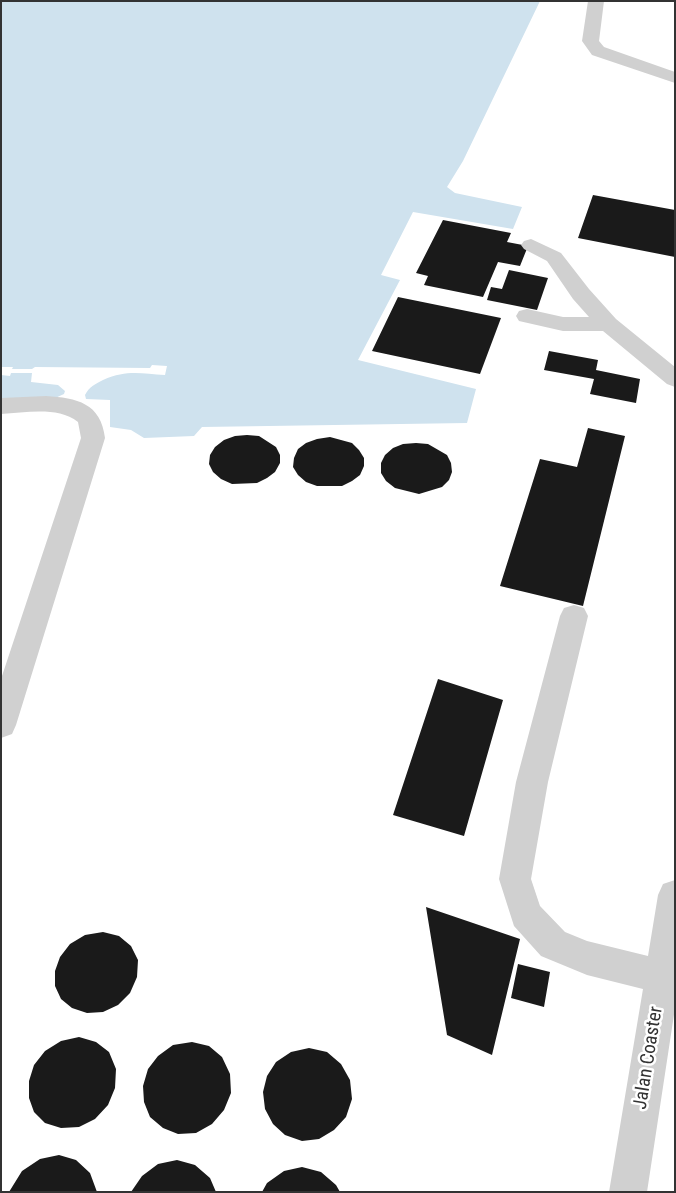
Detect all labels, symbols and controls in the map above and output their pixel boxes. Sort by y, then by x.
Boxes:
street label: Jalan Coaster [630,1005,668,1111]

